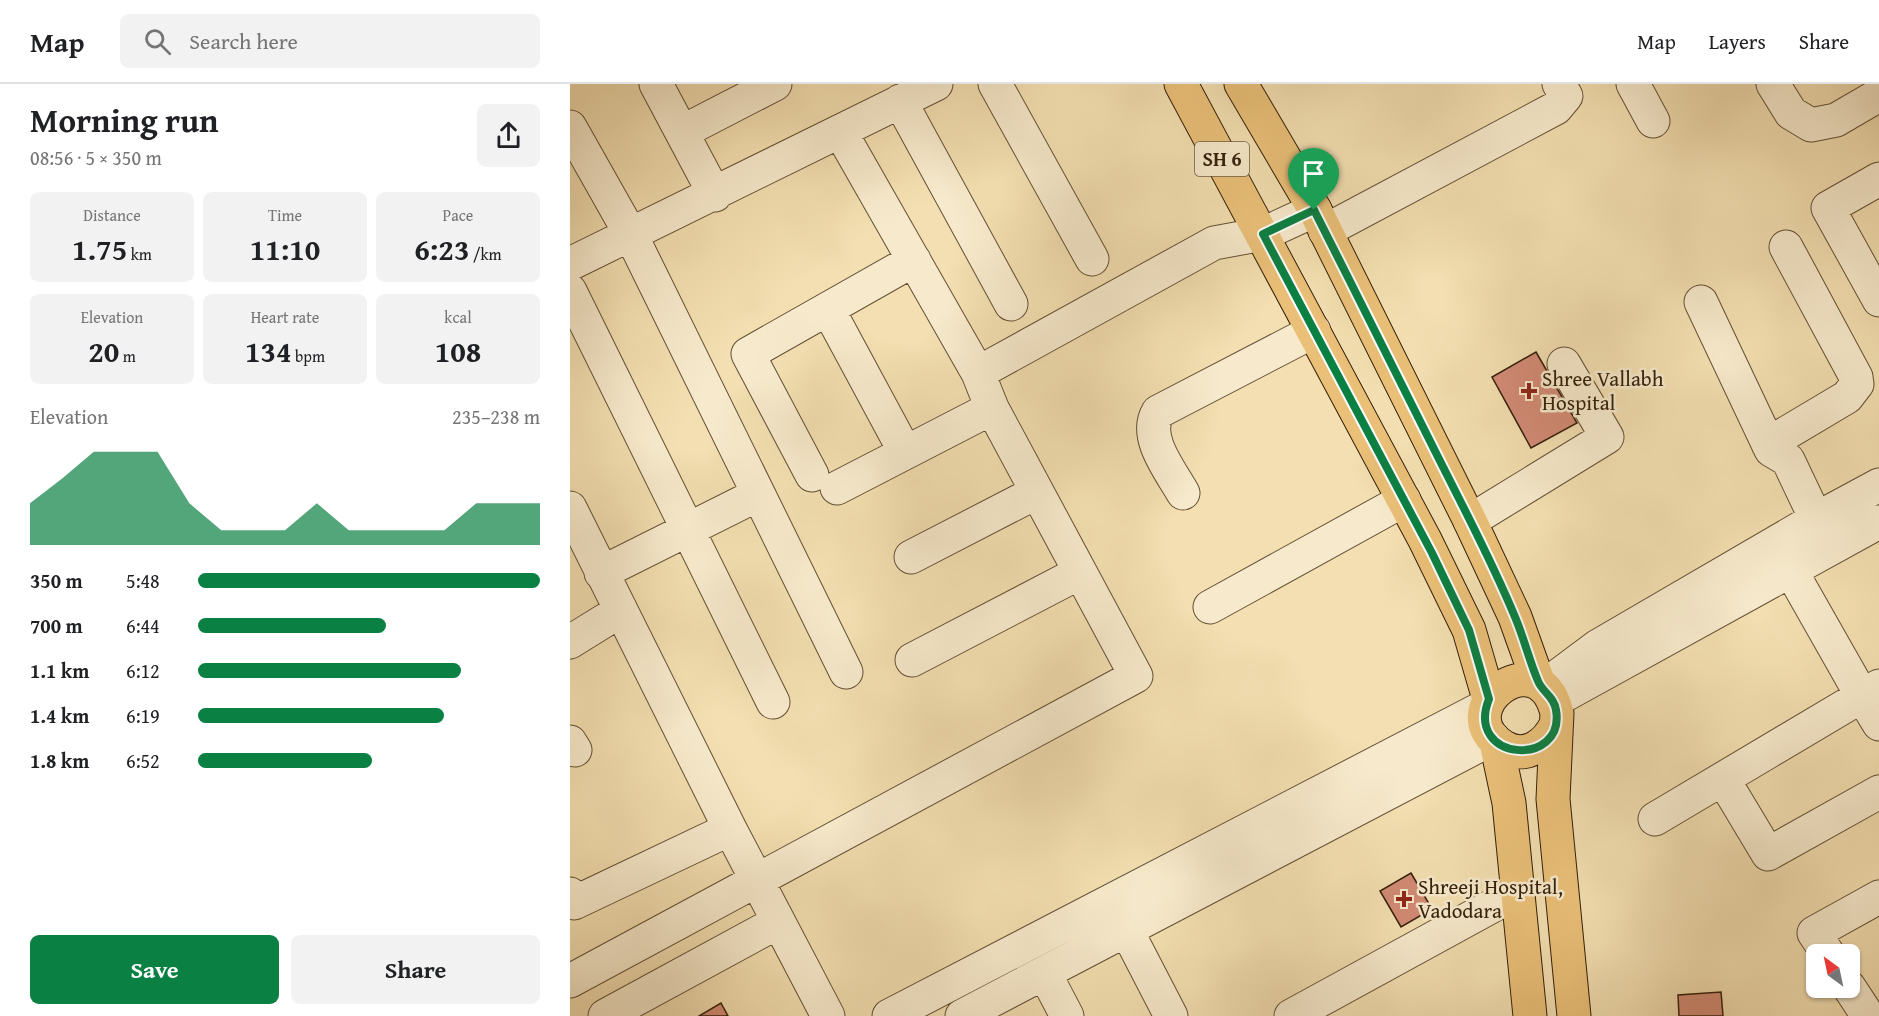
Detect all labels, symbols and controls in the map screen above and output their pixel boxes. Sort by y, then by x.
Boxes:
search box [120,14,540,68]
text: Map [30,21,84,62]
icon: search [141,25,174,58]
text: Search here [189,25,298,57]
text: Map [1637,26,1676,57]
text: Layers [1709,26,1766,57]
text: Share [1799,26,1849,57]
text: Morning run [30,96,219,144]
button: share [477,104,540,167]
road number: SH 6 [1195,142,1249,176]
text: 08:56 · 5 × 350 m [30,143,162,172]
pin [1288,148,1339,210]
icon: arrive [1297,157,1330,190]
text: Distance [83,203,141,227]
text: Time [268,203,302,227]
text: Pace [443,203,473,227]
text: 1.75 [72,227,127,271]
text: 11:10 [250,227,320,271]
text: 6:23 [414,227,469,271]
text: km [127,242,152,266]
text: /km [469,242,502,266]
text: Elevation [81,305,143,329]
text: Heart rate [251,305,319,329]
text: kcal [444,305,472,329]
text: 20 [88,329,119,373]
text: 134 [245,329,292,373]
text: 108 [435,329,481,373]
text: m [119,344,136,368]
text: bpm [292,344,325,368]
place label: Shree Vallabh Hospital [1542,363,1664,418]
marker: Shree Vallabh Hospital [1520,382,1538,400]
text: Elevation [30,402,108,431]
text: 235–238 m [452,402,540,431]
text: 350 m [30,566,83,595]
text: 5:48 [126,566,160,595]
text: 700 m [30,611,83,640]
text: 6:44 [126,611,160,640]
text: 1.1 km [30,656,89,685]
text: 6:12 [126,656,160,685]
text: 1.4 km [30,701,89,730]
text: 6:19 [126,701,160,730]
text: 1.8 km [30,746,89,775]
text: 6:52 [126,746,160,775]
place label: Shreeji Hospital, Vadodara [1418,871,1563,926]
marker: Shreeji Hospital, Vadodara [1395,890,1413,908]
button: Save [30,935,279,1004]
button: Share [291,935,540,1004]
north arrow [1806,944,1860,998]
map controls [1806,944,1860,998]

